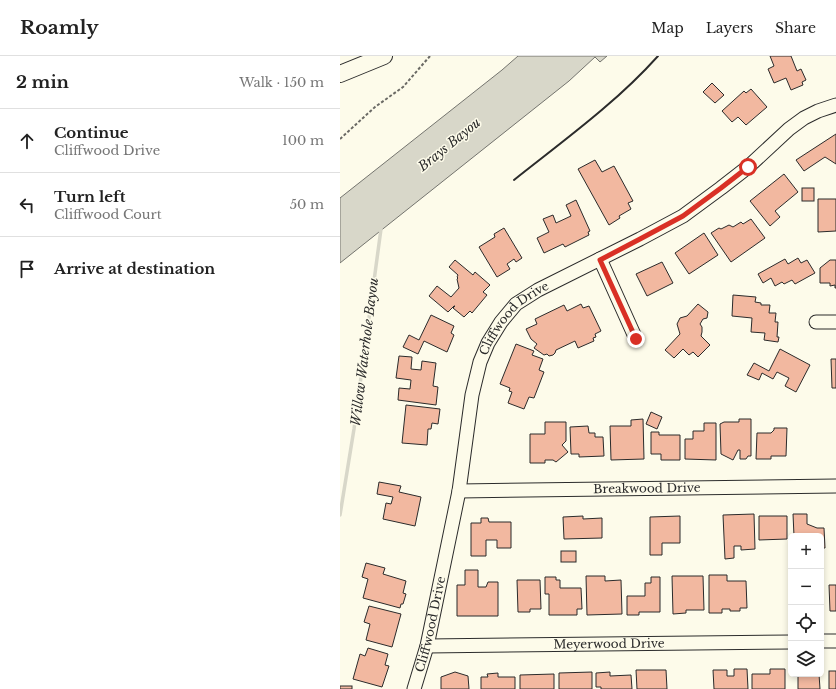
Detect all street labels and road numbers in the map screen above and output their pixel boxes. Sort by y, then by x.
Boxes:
street label: Cliffwood Drive [476,278,551,357]
street label: Breakwood Drive [593,480,701,496]
street label: Cliffwood Drive [412,575,448,674]
street label: Meyerwood Drive [553,635,665,652]

